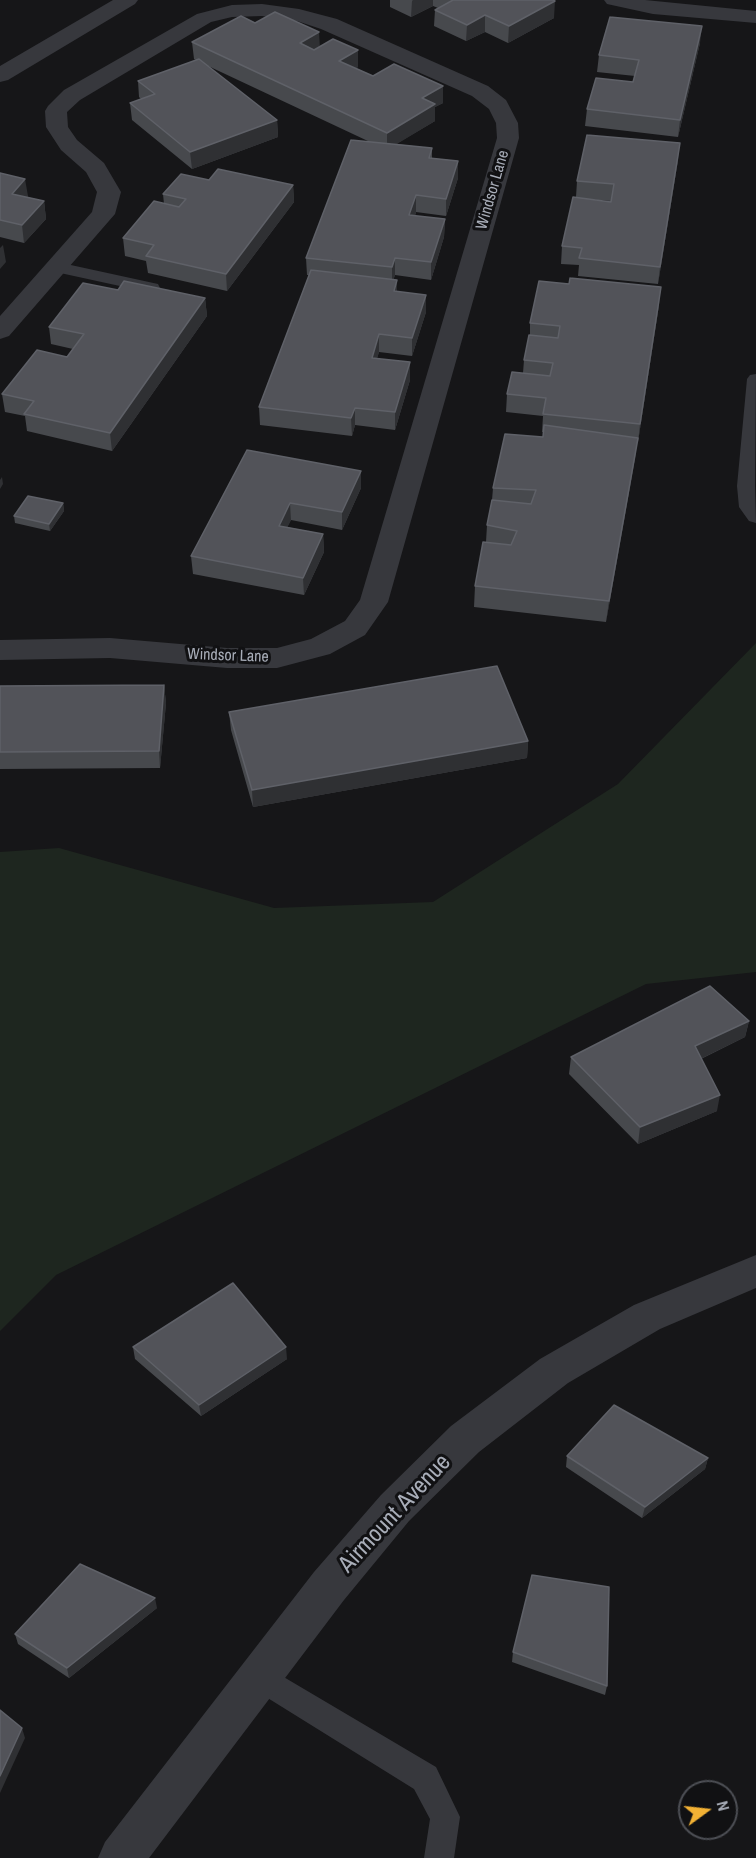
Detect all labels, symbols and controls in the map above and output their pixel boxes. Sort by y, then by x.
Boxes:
street label: Windsor Lane [473,148,513,232]
street label: Windsor Lane [187,645,269,667]
street label: Airmount Avenue [333,1449,457,1579]
north arrow [678,1780,738,1840]
text: N [712,1798,735,1813]

